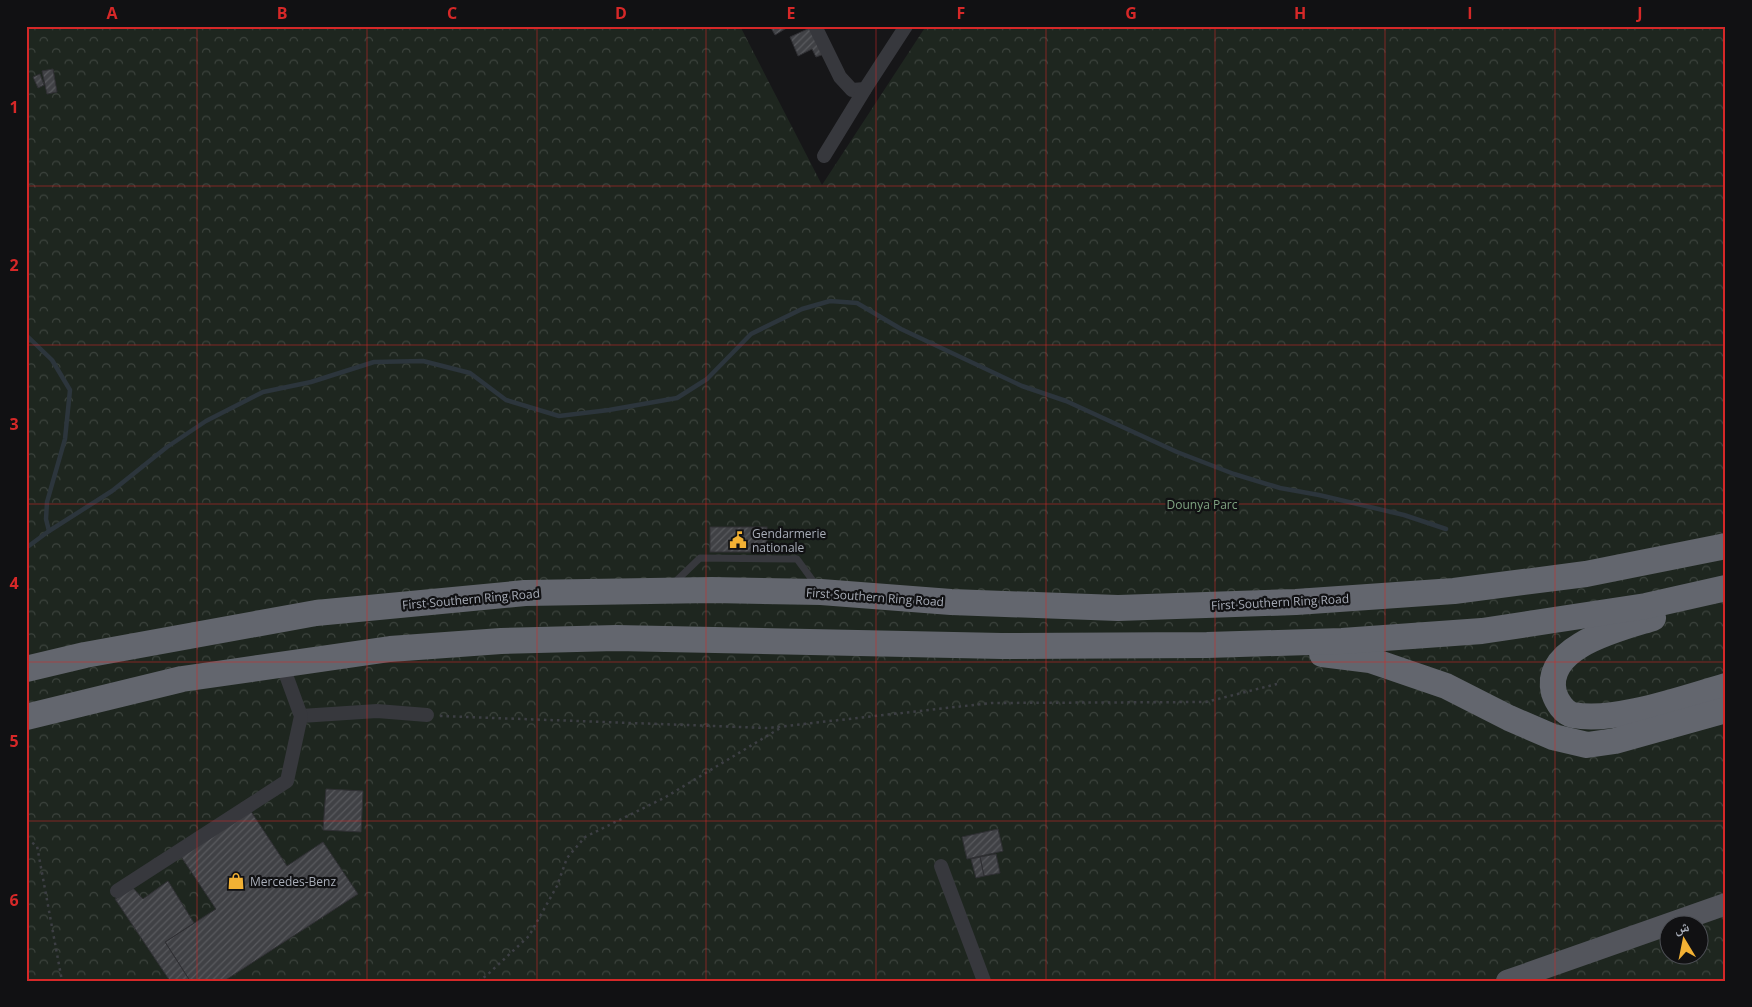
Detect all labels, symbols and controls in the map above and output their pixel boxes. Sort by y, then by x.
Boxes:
text: A [106,2,118,24]
text: B [277,2,287,24]
text: C [447,2,457,24]
text: D [615,2,627,24]
text: E [787,2,796,24]
text: F [957,2,965,24]
text: G [1125,2,1137,24]
text: H [1294,2,1306,24]
text: I [1467,2,1473,24]
text: J [1635,2,1643,24]
text: 1 [9,96,19,118]
text: 2 [9,254,19,276]
text: 3 [9,413,19,435]
park label: Dounya Parc [1167,496,1238,513]
place label: Gendarmerie nationale [752,525,827,556]
public building icon: Gendarmerie nationale [728,530,748,550]
text: 4 [9,572,19,594]
street label: First Southern Ring Road [805,584,945,610]
street label: First Southern Ring Road [401,585,541,613]
street label: First Southern Ring Road [1211,590,1349,614]
text: 5 [9,730,19,752]
shop icon: Mercedes-Benz [226,871,246,891]
place label: Mercedes-Benz [250,873,336,890]
text: 6 [9,889,19,911]
north arrow [1660,914,1710,964]
text: ش [1673,916,1691,937]

